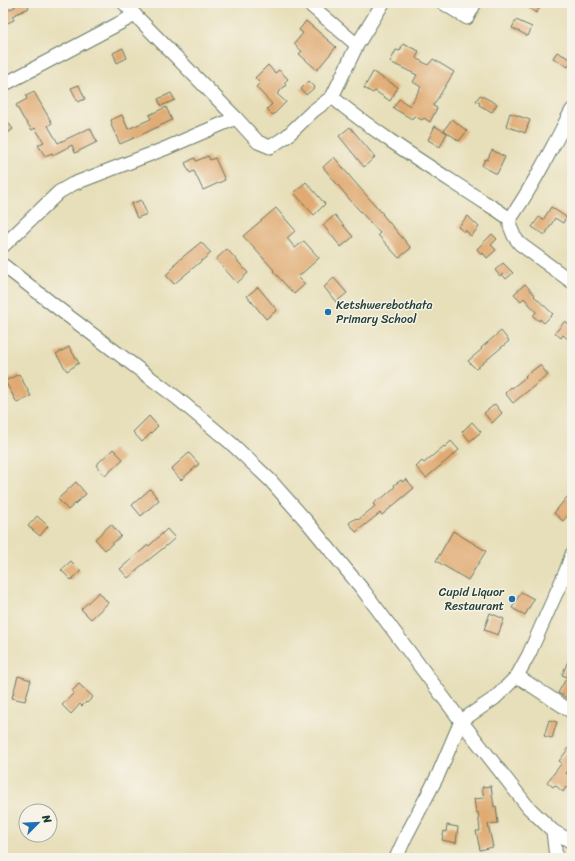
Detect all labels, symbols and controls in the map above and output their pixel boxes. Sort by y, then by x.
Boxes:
place label: Ketshwerebothata Primary School [336,294,433,330]
marker: Ketshwerebothata Primary School [323,307,333,317]
place label: Cupid Liquor Restaurant [439,581,505,617]
marker: Cupid Liquor Restaurant [507,594,517,604]
north arrow [18,803,58,843]
text: N [36,811,57,827]

